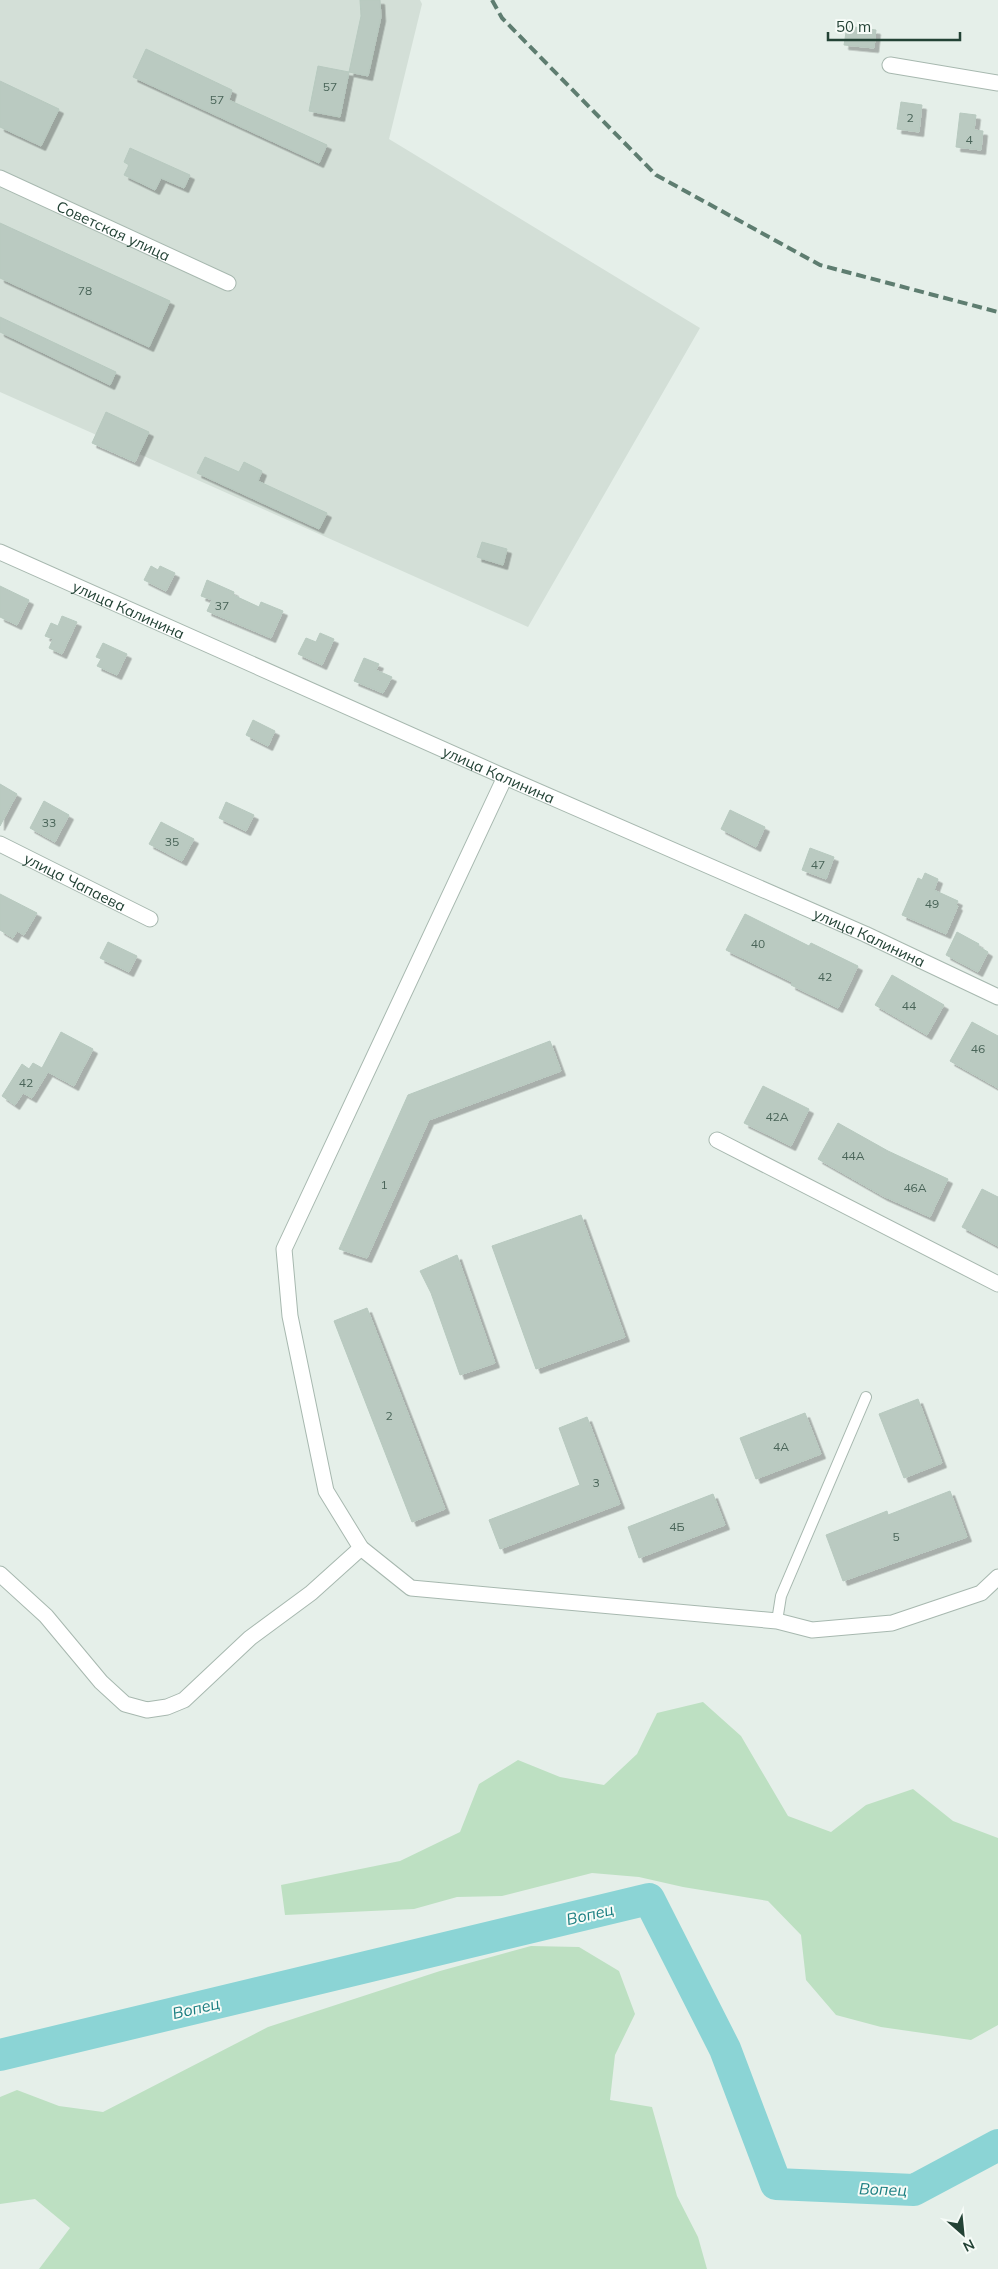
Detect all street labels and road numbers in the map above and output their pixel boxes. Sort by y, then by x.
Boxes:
street label: Советская улица [54,196,173,265]
street label: улица Калинина [70,576,188,643]
street label: улица Калинина [440,741,558,807]
street label: улица Чапаева [21,848,129,915]
street label: улица Калинина [811,903,928,971]

